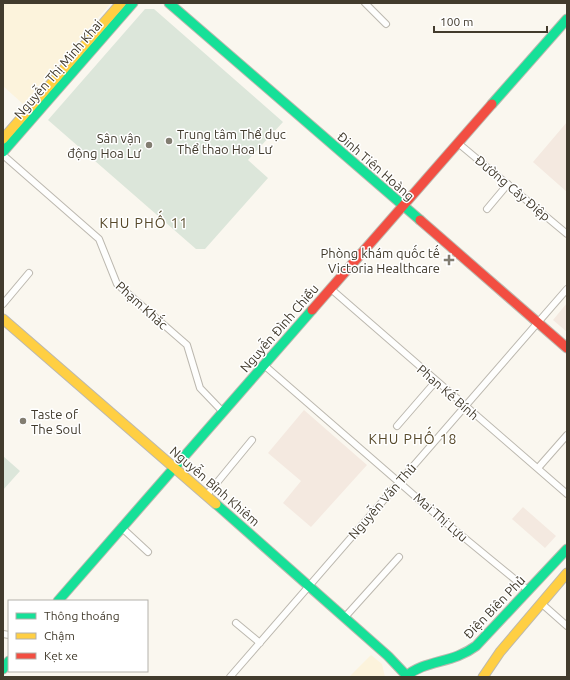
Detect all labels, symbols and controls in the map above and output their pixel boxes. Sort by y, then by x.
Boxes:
scale bar [434,8,547,34]
text: 100 m [440,15,473,28]
street label: Nguyễn Thị Minh Khai [10,16,105,122]
place label: Trung tâm Thể dục Thể thao Hoa Lư [177,127,286,156]
street label: Đinh Tiên Hoàng [335,129,417,203]
place label: Sân vận động Hoa Lư [67,131,141,161]
marker: Trung tâm Thể dục Thể thao Hoa Lư [164,136,174,146]
marker: Sân vận động Hoa Lư [144,140,154,150]
street label: Đường Cây Điệp [472,153,553,224]
district label: KHU PHỐ 11 [99,210,189,231]
place label: Phòng khám quốc tế Victoria Healthcare [321,244,440,275]
marker: Phòng khám quốc tế Victoria Healthcare [443,254,455,266]
street label: Phạm Khắc [113,277,172,332]
street label: Nguyễn Đình Chiểu [236,281,321,375]
street label: Phan Kế Bính [415,360,483,422]
place label: Taste of The Soul [31,407,82,436]
marker: Taste of The Soul [18,416,28,426]
district label: KHU PHỐ 18 [368,426,458,447]
street label: Nguyễn Bỉnh Khiêm [167,442,263,529]
street label: Nguyễn Văn Thủ [345,460,418,541]
street label: Mai Thị Lựu [411,490,471,545]
street label: Ðiện Biên Phủ [461,573,528,642]
legend [8,600,148,672]
text: Thông thoáng [44,609,120,622]
text: Chậm [44,629,75,643]
text: Kẹt xe [44,649,78,663]

